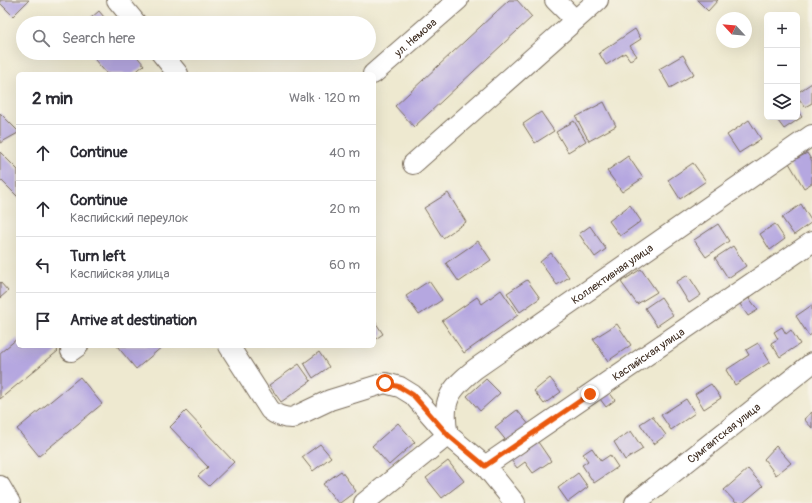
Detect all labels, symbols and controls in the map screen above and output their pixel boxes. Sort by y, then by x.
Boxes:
north arrow [716,12,752,48]
map controls [764,12,800,120]
button: + [764,12,800,48]
street label: ул. Немова [391,15,439,60]
search box [16,16,376,60]
icon: search [30,27,52,49]
text: Search here [62,29,135,48]
button: − [764,48,800,84]
button: layers [764,84,800,120]
text: 2 min [32,88,73,109]
text: Walk · 120 m [289,90,360,106]
icon: ahead [32,142,54,164]
text: Continue [70,143,128,162]
text: 40 m [329,145,360,161]
text: Continue [70,191,128,210]
icon: ahead [32,198,54,220]
text: 20 m [329,201,360,217]
text: Каспийский переулок [70,210,189,226]
street label: Коллективная улица [569,241,655,307]
text: Turn left [70,247,126,266]
icon: left [32,254,54,276]
text: 60 m [329,257,360,273]
text: Каспийская улица [70,266,169,282]
icon: arrive [32,310,54,332]
text: Arrive at destination [70,311,197,330]
street label: Каспийская улица [610,325,687,383]
route start [376,374,394,392]
route end [581,385,599,403]
street label: Сумгаитская улица [685,400,763,466]

